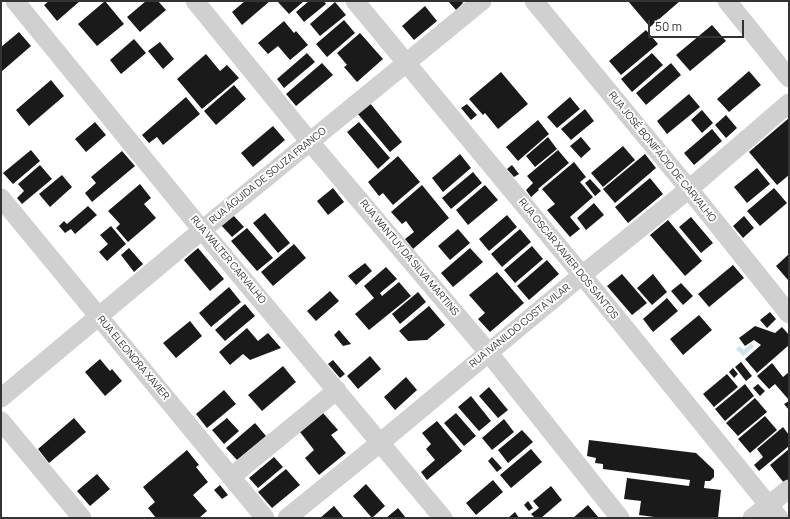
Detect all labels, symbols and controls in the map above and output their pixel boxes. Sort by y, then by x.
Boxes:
scale bar [650,12,746,38]
text: 50 m [655,18,682,35]
street label: RUA JOSÉ BONIFÁCIO DE CARVALHO [606,89,718,225]
street label: RUA ÁGUIDA DE SOUZA FRANCO [207,125,329,227]
street label: RUA OSCAR XAVIER DOS SANTOS [516,196,620,322]
street label: RUA WANTUY DA SILVA MARTINS [357,198,461,318]
street label: RUA WALTER CARVALHO [188,214,268,306]
street label: RUA IVANILDO COSTA VILAR [467,282,573,370]
street label: RUA ELEONORA XAVIER [94,314,172,402]

